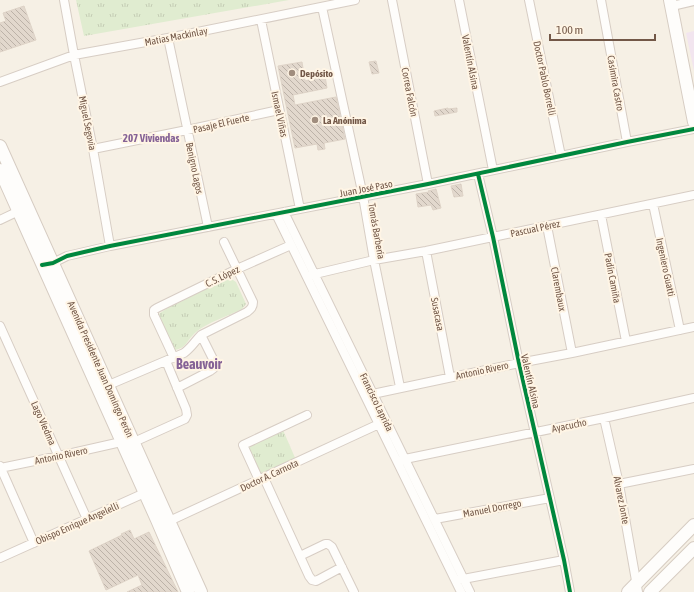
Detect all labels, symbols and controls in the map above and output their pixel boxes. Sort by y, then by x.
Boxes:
scale bar [550,16,655,42]
text: 100 m [556,23,583,37]
street label: Matias Mackinlay [144,25,208,48]
street label: Valentín Alsina [460,34,481,91]
street label: Doctor Pablo Borrelli [531,40,558,116]
street label: Casimira Castro [605,54,626,112]
street label: Correa Falcón [399,67,420,118]
marker: Depósito [287,68,297,78]
place label: Depósito [300,68,333,79]
street label: Ismael Viñas [269,90,290,139]
street label: Miguel Segovia [77,95,98,152]
street label: Pasaje El Fuerte [192,112,251,135]
marker: La Anónima [310,115,320,125]
place label: La Anónima [323,115,367,126]
district label: 207 Viviendas [123,132,179,144]
street label: Benigno Lagos [184,141,205,195]
street label: Juan José Paso [339,178,394,199]
street label: Tomás Barbería [366,202,387,260]
street label: Pascual Pérez [509,218,561,239]
street label: Ingeniero Guatti [654,237,677,297]
street label: Padín Camiña [602,252,623,304]
street label: C. S. López [203,263,241,289]
street label: Clarembaux [549,266,568,312]
street label: Susacasa [429,296,446,332]
street label: Avenida Presidente Juan Domingo Perón [65,299,136,439]
street label: Valentín Alsina [519,353,542,410]
district label: Beauvoir [176,356,223,372]
street label: Antonio Rivero [455,359,510,381]
street label: Francisco Laprida [358,371,396,433]
street label: Lago Viedma [29,400,58,447]
street label: Ayacucho [551,416,588,435]
street label: Antonio Rivero [34,444,89,466]
street label: Doctor A. Carnota [238,457,300,494]
street label: Alvarez Jonte [611,475,632,525]
street label: Manuel Dorrego [462,497,522,520]
street label: Obispo Enrique Angelelli [34,500,121,547]

